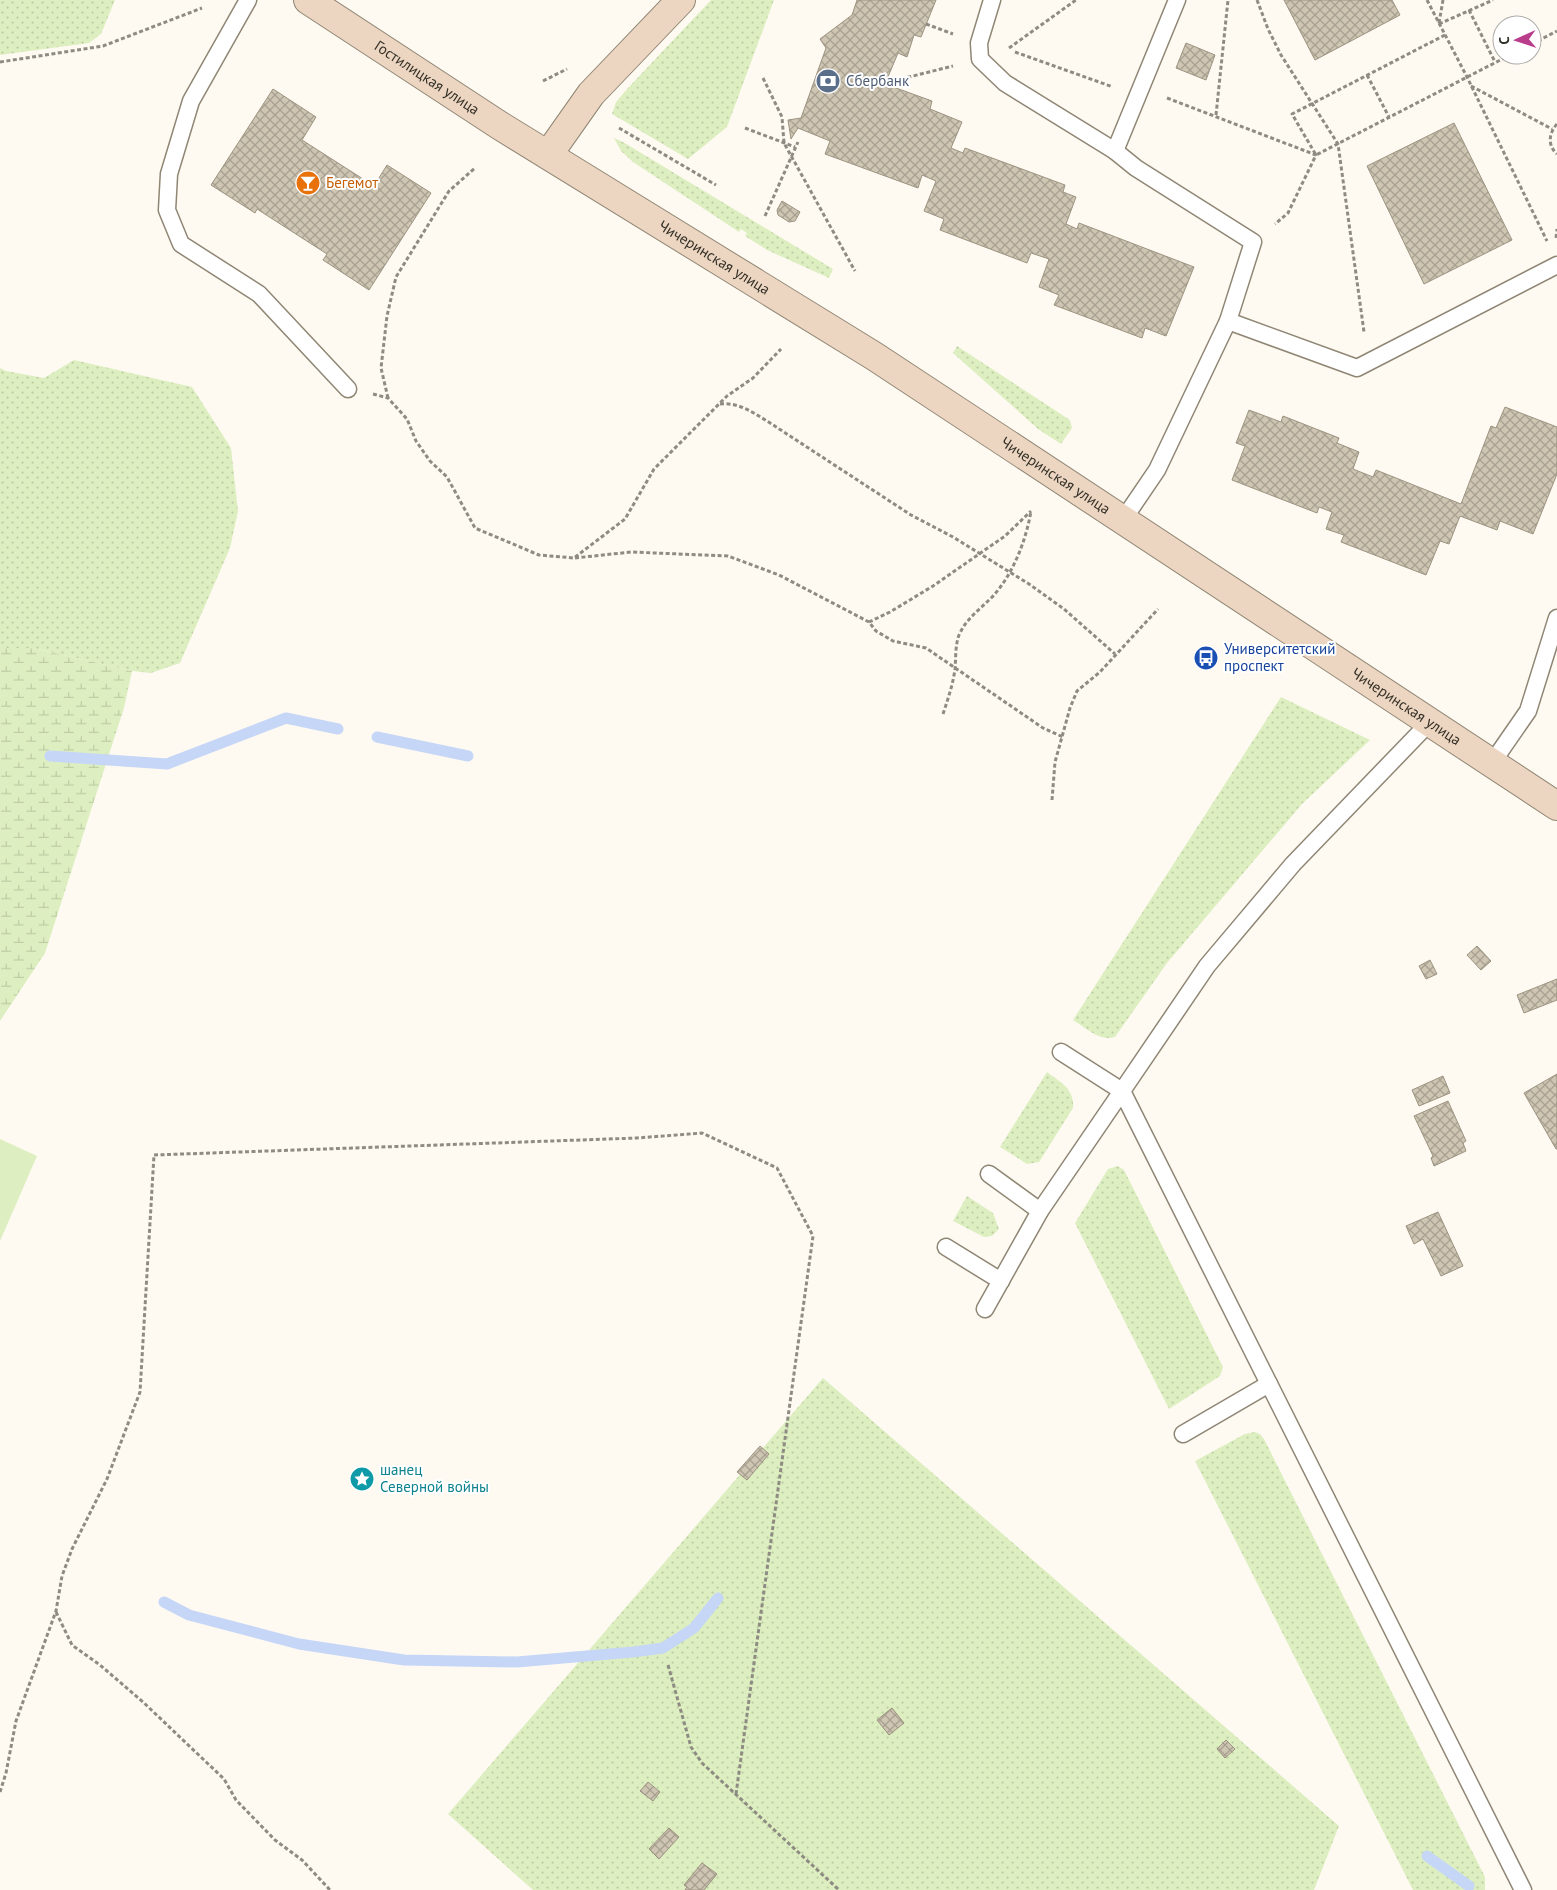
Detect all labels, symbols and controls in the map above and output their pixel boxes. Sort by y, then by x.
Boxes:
north arrow [1492,15,1542,65]
street label: Гостилицкая улица [371,36,483,119]
text: С [1495,36,1513,45]
bank icon: Сбербанк [815,68,841,94]
place label: Сбербанк [846,71,910,90]
bar icon: Бегемот [295,170,321,196]
place label: Бегемот [326,173,378,192]
street label: Чичеринская улица [655,216,774,299]
street label: Чичеринская улица [997,432,1114,518]
place label: Университетский проспект [1224,639,1335,675]
bus stop icon: Университетский проспект [1193,645,1219,671]
street label: Чичеринская улица [1348,663,1465,749]
place label: шанец Северной войны [380,1460,489,1496]
place icon: шанец Северной войны [349,1466,375,1492]

